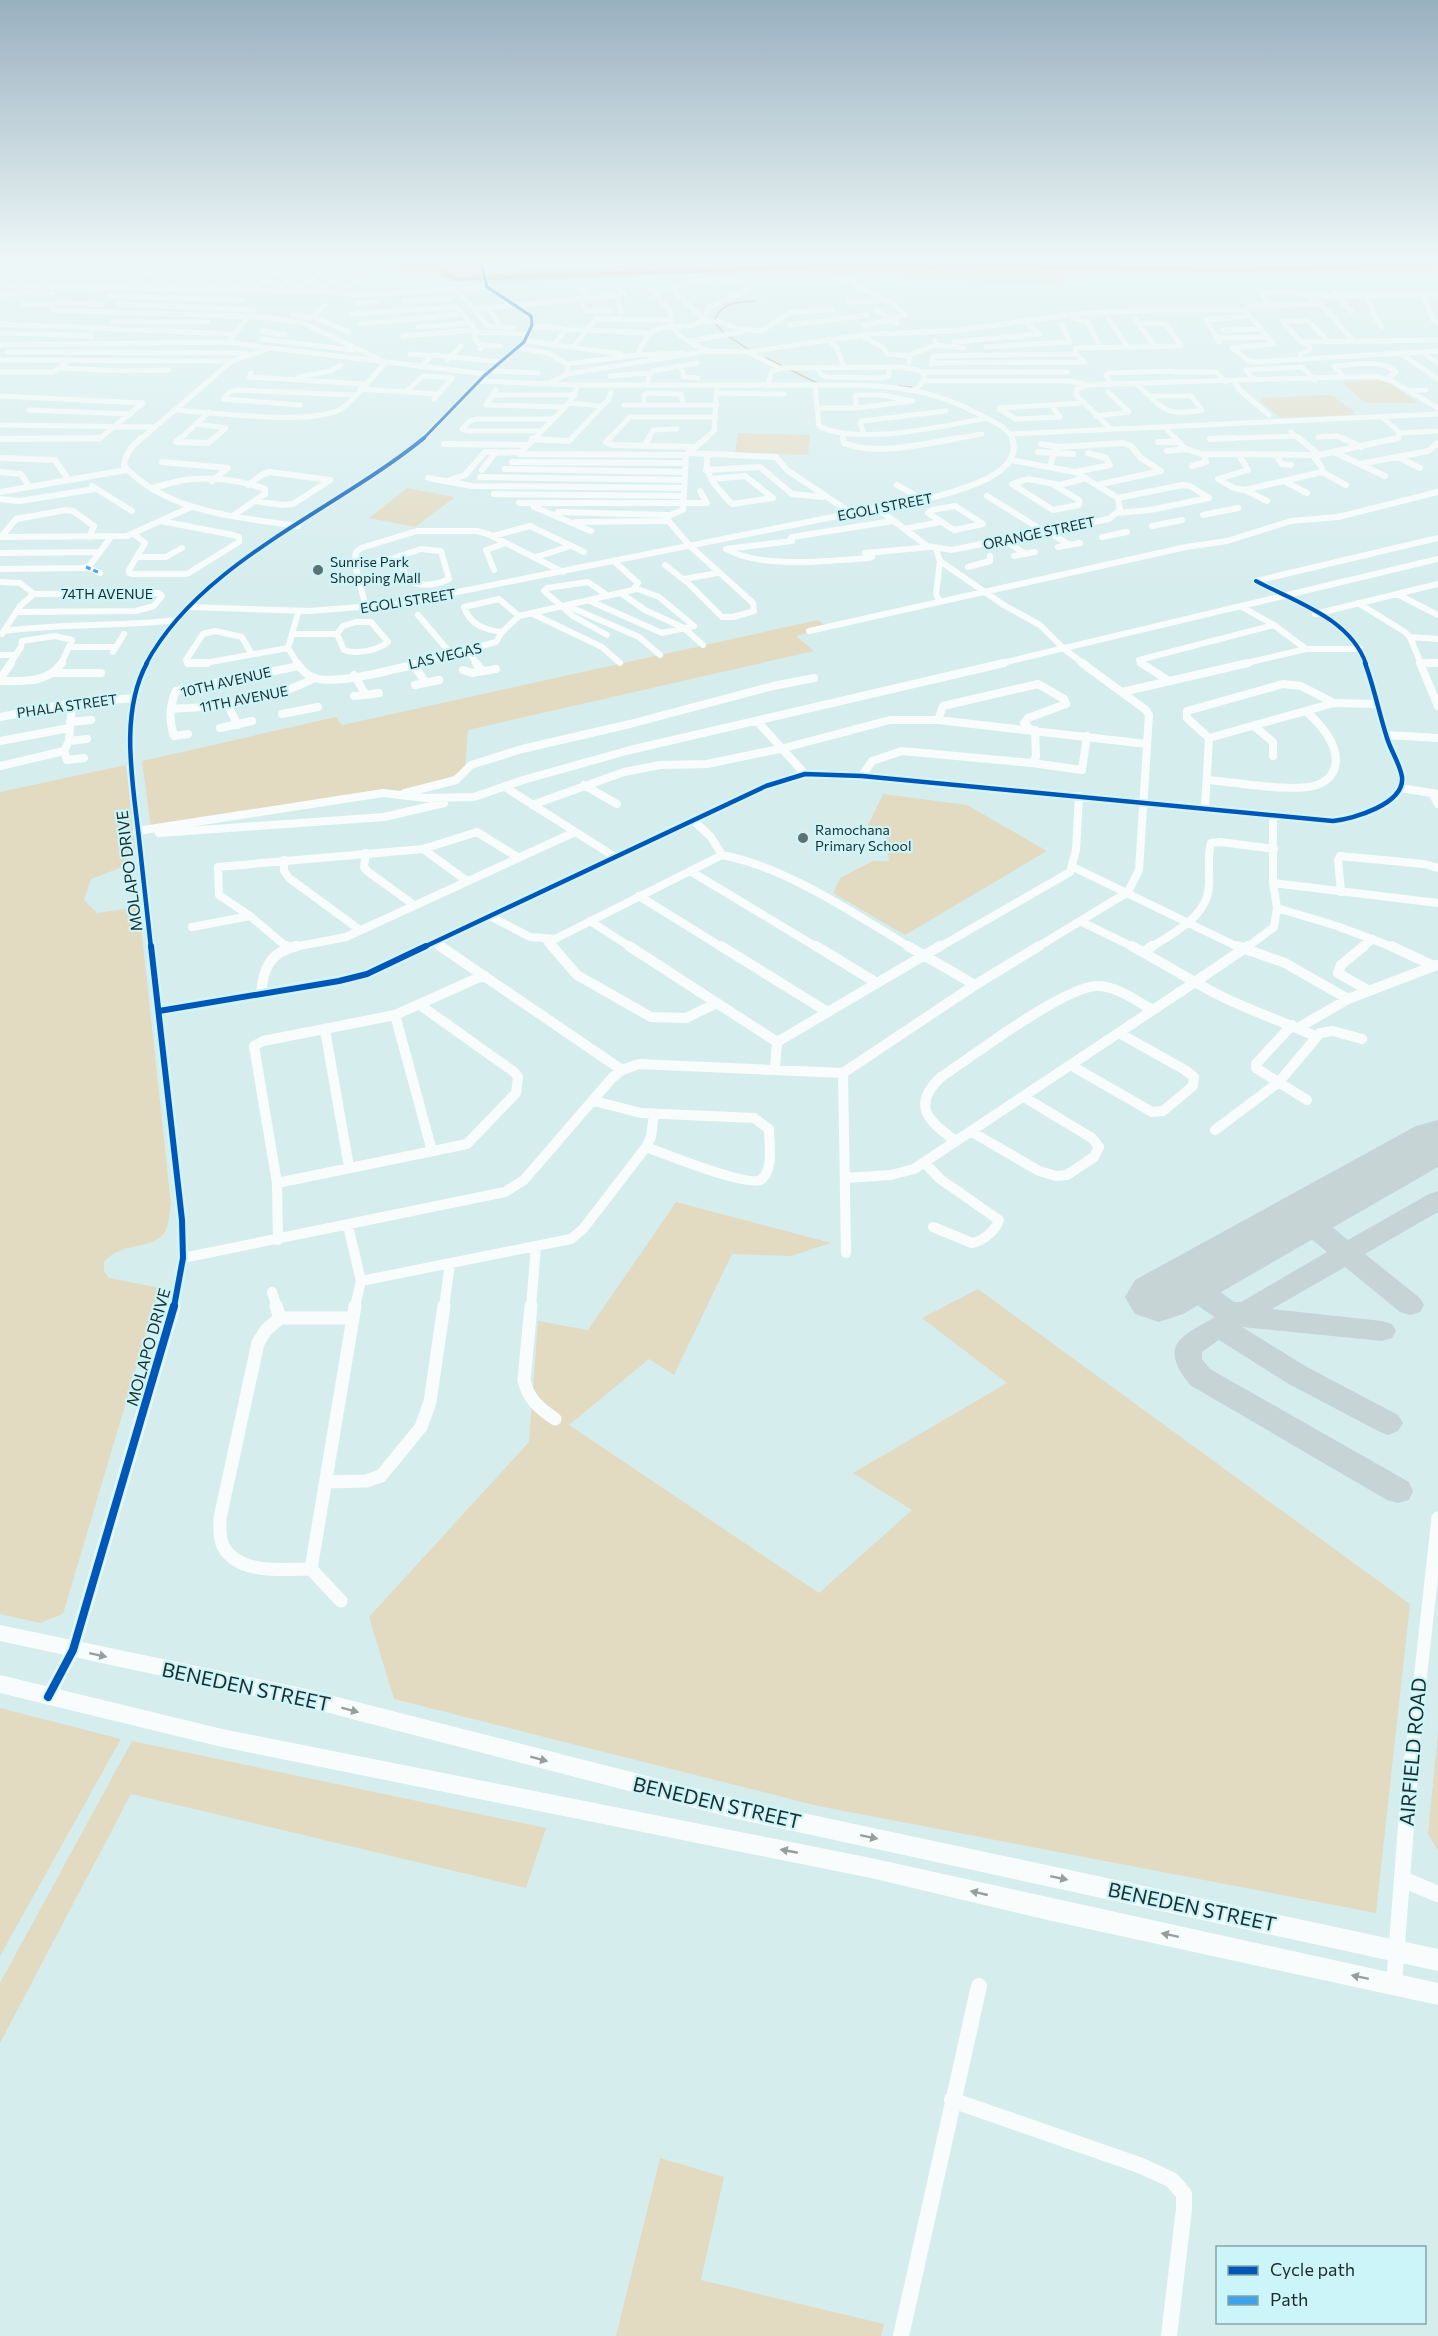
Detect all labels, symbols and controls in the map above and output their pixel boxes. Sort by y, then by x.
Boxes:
street label: EGOLI STREET [836,489,934,524]
street label: ORANGE STREET [981,512,1097,553]
place label: Sunrise Park Shopping Mall [330,553,421,586]
marker: Sunrise Park Shopping Mall [311,563,325,577]
street label: 74TH AVENUE [61,585,153,602]
street label: EGOLI STREET [359,585,457,616]
street label: LAS VEGAS [407,639,483,672]
street label: 10TH AVENUE [179,663,273,700]
street label: 11TH AVENUE [198,682,290,715]
street label: PHALA STREET [16,690,118,721]
street label: MOLAPO DRIVE [112,809,145,933]
place label: Ramochana Primary School [815,821,911,854]
marker: Ramochana Primary School [796,831,810,845]
street label: MOLAPO DRIVE [122,1286,173,1408]
one-way arrow [89,1651,108,1660]
street label: BENEDEN STREET [160,1656,333,1716]
street label: AIRFIELD ROAD [1394,1677,1430,1827]
one-way arrow [341,1706,359,1715]
one-way arrow [530,1755,548,1764]
street label: BENEDEN STREET [631,1771,804,1833]
one-way arrow [860,1833,878,1843]
one-way arrow [779,1846,798,1855]
one-way arrow [1050,1874,1069,1884]
street label: BENEDEN STREET [1106,1876,1279,1936]
one-way arrow [970,1888,989,1898]
one-way arrow [1161,1930,1179,1940]
one-way arrow [1351,1971,1370,1981]
legend [1216,2246,1426,2324]
text: Cycle path [1270,2258,1355,2280]
text: Path [1270,2288,1308,2310]

